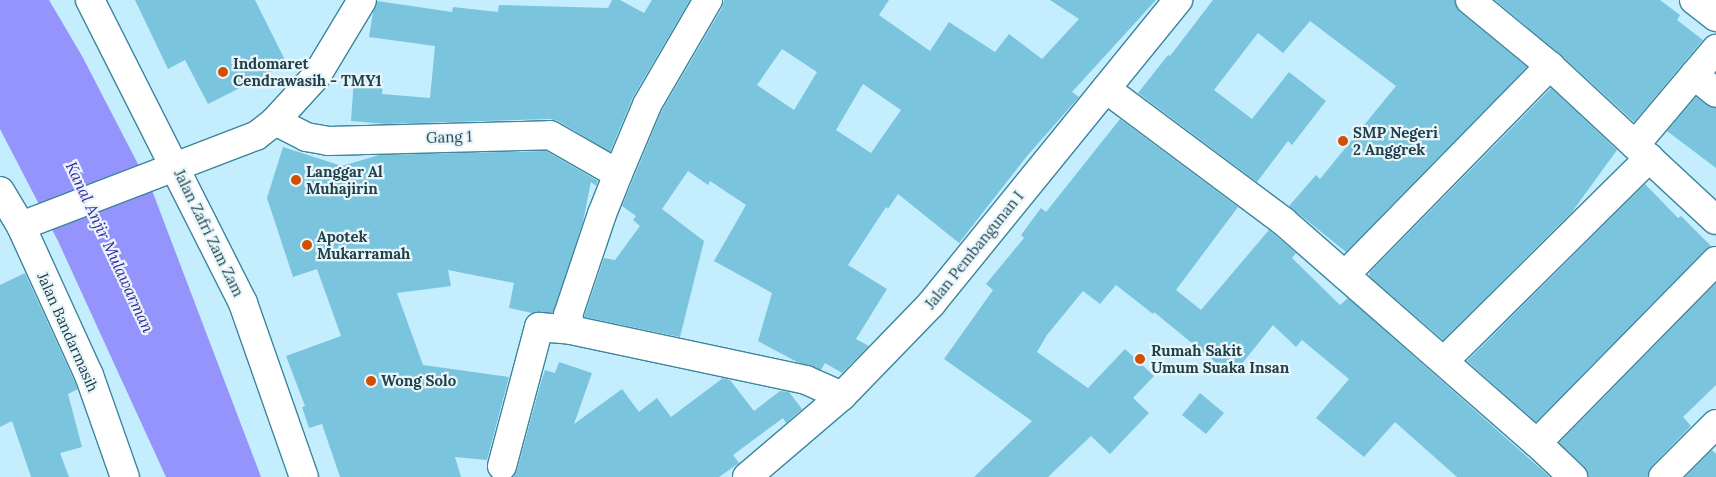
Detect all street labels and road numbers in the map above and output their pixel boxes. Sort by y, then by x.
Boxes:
street label: Gang 1 [426,127,472,147]
street label: Jalan Zafri Zam Zam [170,167,248,299]
street label: Jalan Pembangunan I [921,188,1027,312]
street label: Jalan Bandarmasih [34,270,102,394]

